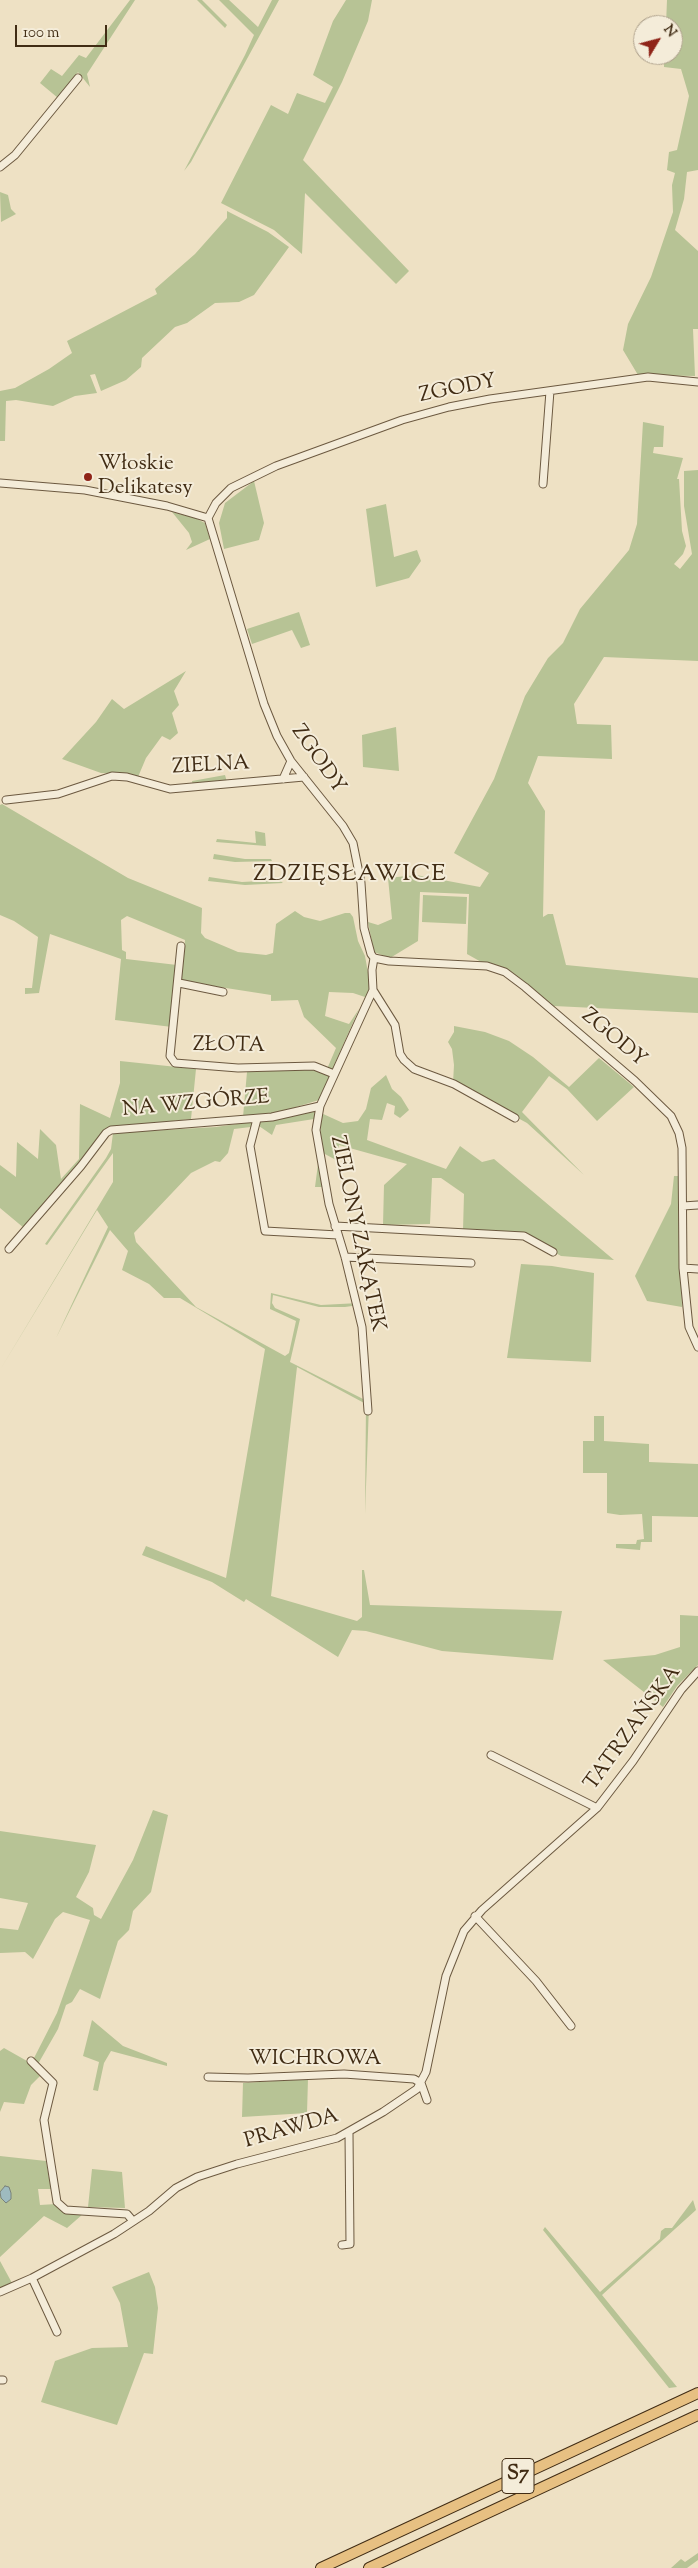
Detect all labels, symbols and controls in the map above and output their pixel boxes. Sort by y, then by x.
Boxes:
scale bar [18,15,110,47]
north arrow [633,15,683,65]
text: N [658,21,681,42]
text: 100 m [23,23,59,44]
street label: ZGODY [417,370,499,410]
place label: Włoskie Delikatesy [98,452,193,502]
marker: Włoskie Delikatesy [82,471,94,483]
street label: ZGODY [284,721,350,799]
street label: ZIELNA [172,752,250,782]
district label: ZDZIĘSŁAWICE [252,862,448,890]
street label: ZGODY [575,1004,651,1074]
street label: ZŁOTA [193,1034,265,1060]
street label: NA WZGÓRZE [121,1086,271,1124]
street label: ZIELONY ZAKĄTEK [323,1134,389,1334]
street label: TATRZAŃSKA [580,1662,688,1796]
street label: WICHROWA [248,2047,382,2073]
street label: PRAWDA [242,2105,342,2155]
road number: S7 [502,2458,534,2494]

